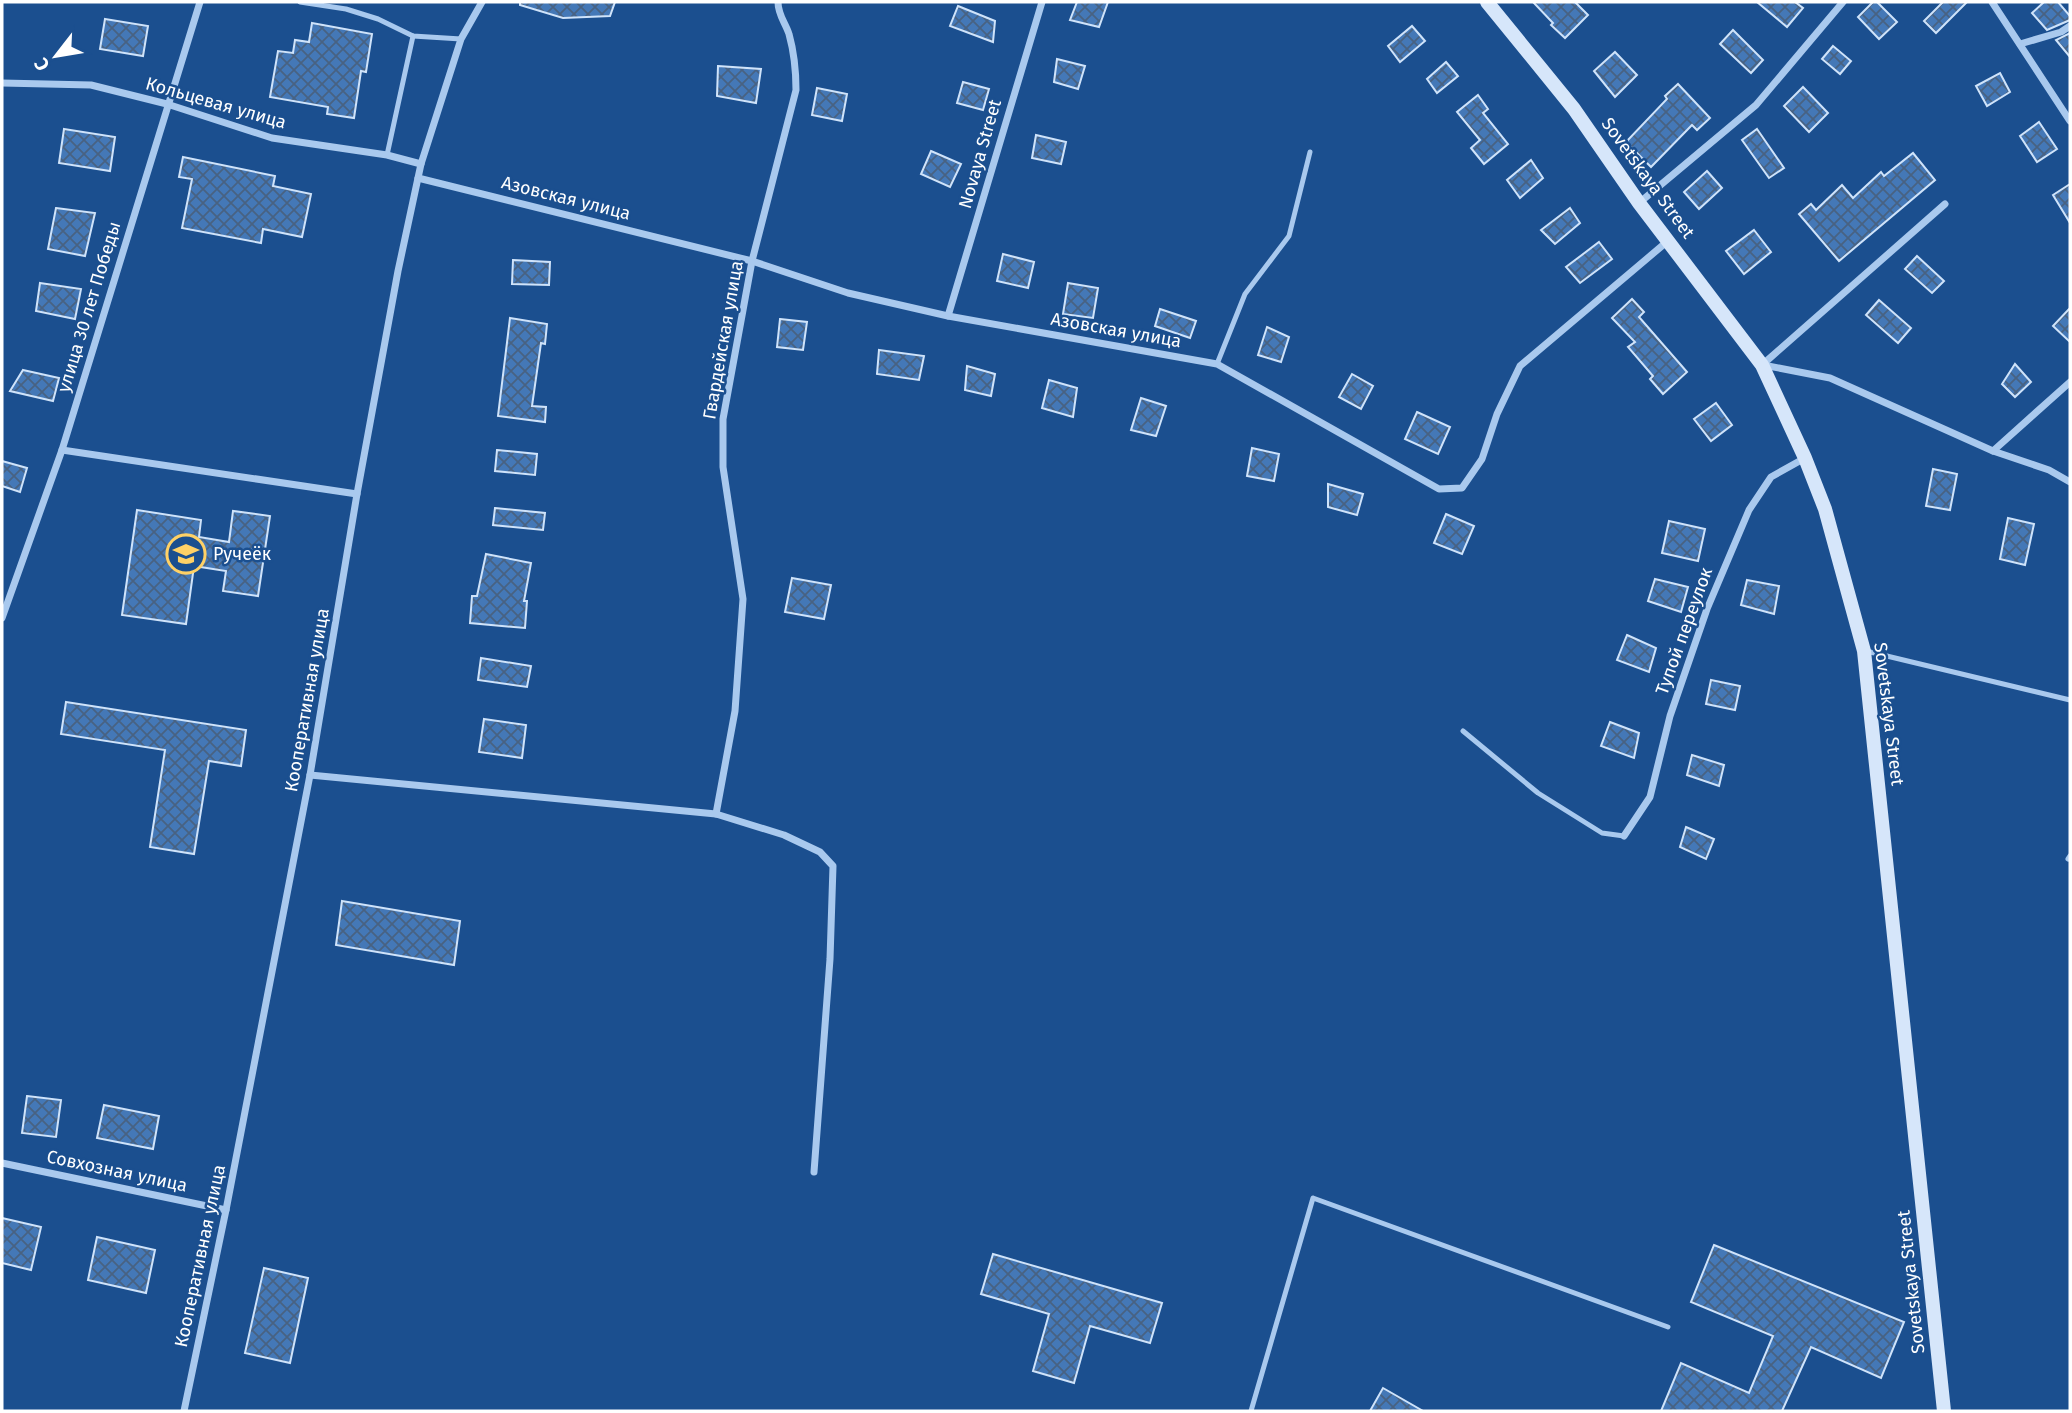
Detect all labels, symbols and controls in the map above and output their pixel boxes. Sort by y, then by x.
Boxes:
north arrow [21,21,91,91]
text: С [29,54,55,75]
street label: Кольцевая улица [143,72,289,134]
street label: Novaya Street [954,96,1006,211]
street label: Sovetskaya Street [1597,113,1700,243]
street label: Азовская улица [499,171,633,225]
street label: улица 30 лет Победы [53,219,125,395]
street label: Гвардейская улица [698,259,748,421]
street label: Азовская улица [1049,308,1183,352]
school or university icon: Ручеёк [165,533,207,575]
place label: Ручеёк [213,543,272,565]
street label: Тупой переулок [1651,564,1717,698]
street label: Кооперативная улица [280,606,334,794]
street label: Sovetskaya Street [1869,641,1909,787]
street label: Совхозная улица [45,1145,189,1197]
street label: Кооперативная улица [170,1163,230,1349]
street label: Sovetskaya Street [1892,1209,1929,1355]

